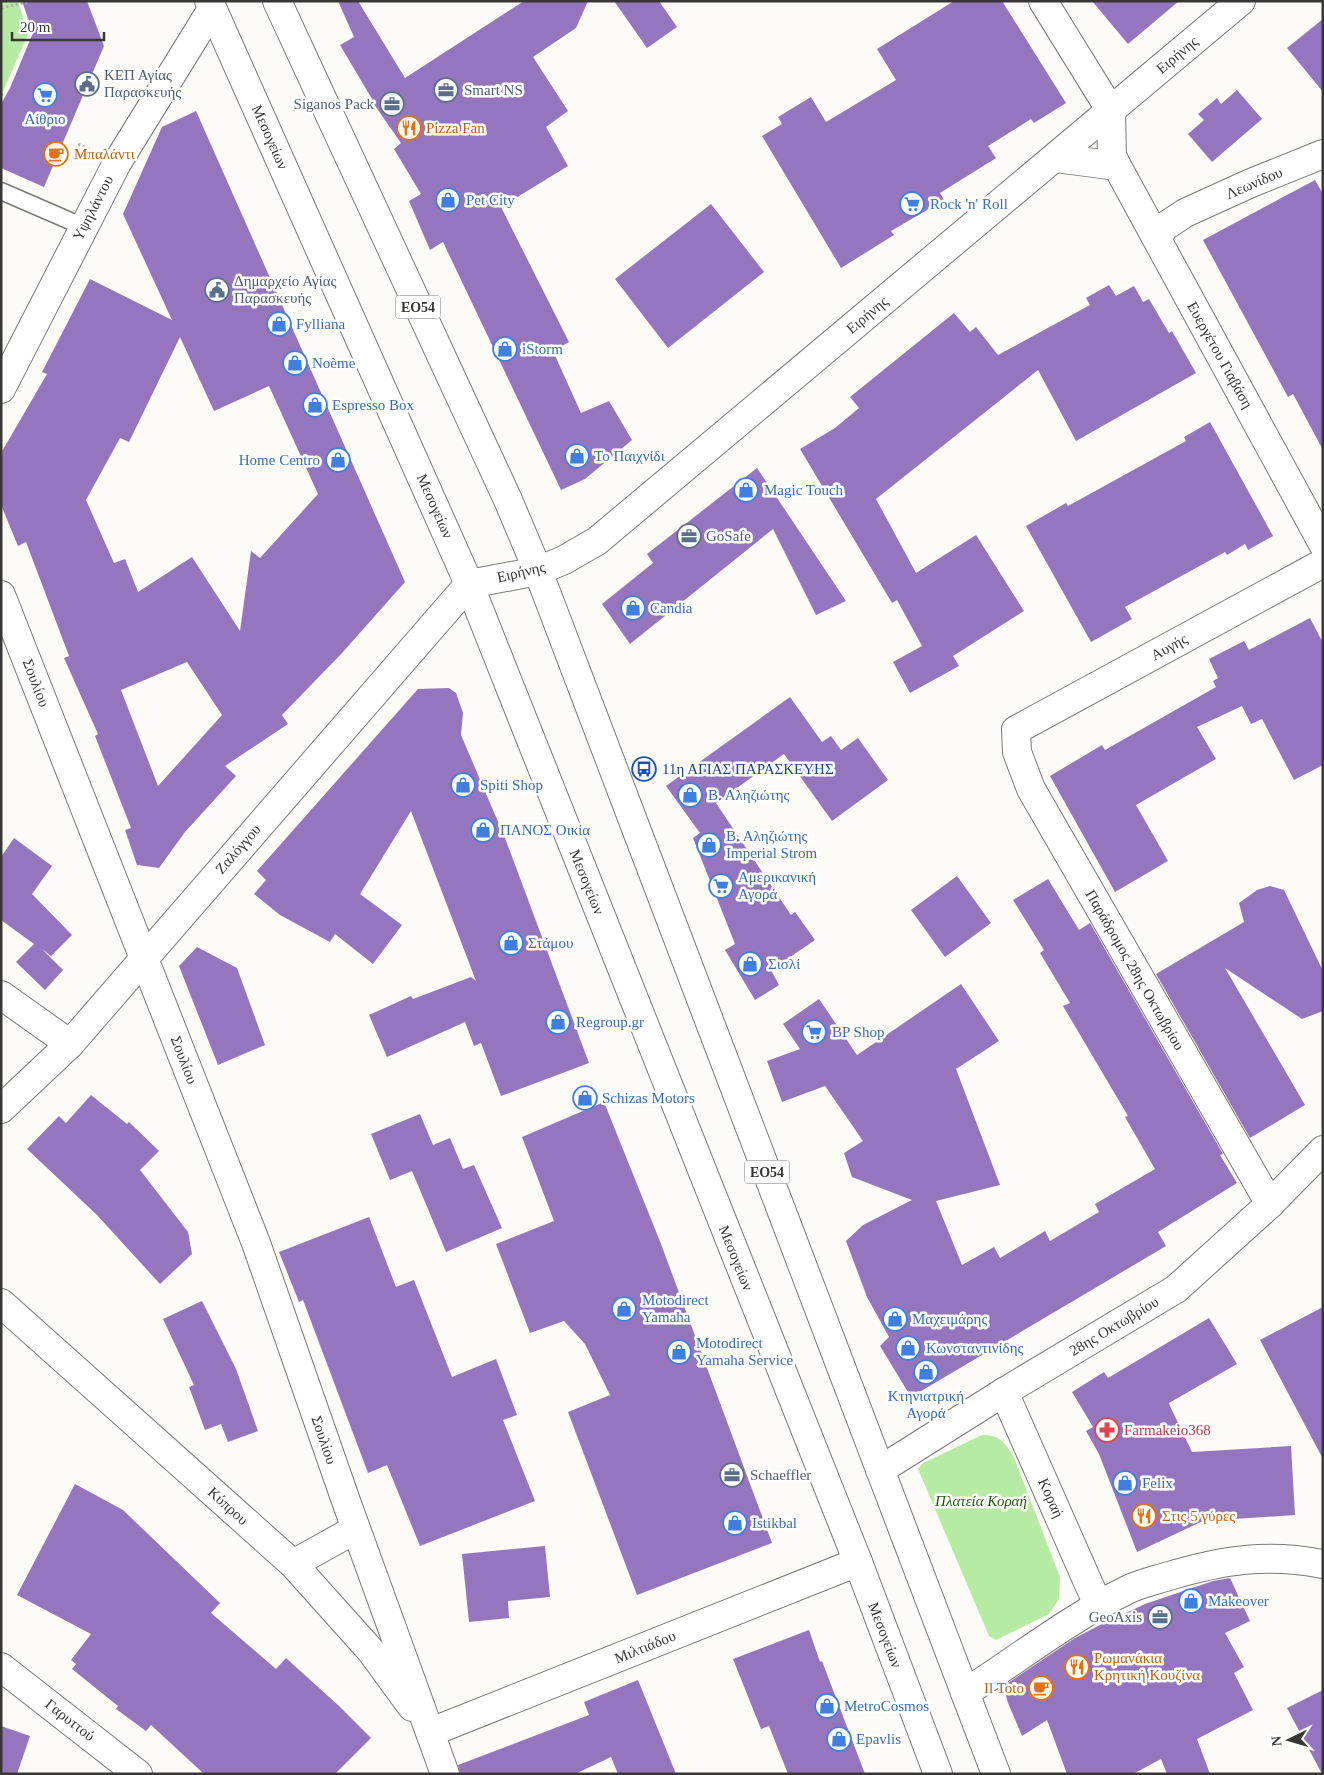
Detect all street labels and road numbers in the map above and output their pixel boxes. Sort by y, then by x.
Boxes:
street label: Ειρήνης [1153,33,1201,77]
street label: Μεσογείων [249,102,291,172]
street label: Λεωνίδου [1223,164,1285,202]
street label: Υψηλάντου [70,173,116,243]
street label: Ειρήνης [843,293,891,337]
road number: ΕΟ54 [396,296,440,318]
street label: Ευεργέτου Γιαβάση [1184,299,1256,411]
street label: Μεσογείων [414,471,456,541]
street label: Ειρήνης [495,559,547,585]
street label: Αυγής [1148,631,1190,663]
street label: Σουλίου [20,657,52,709]
street label: Ζαλόγγου [212,821,264,877]
street label: Μεσογείων [567,847,607,917]
street label: Παράδρομος 28ης Οκτωβρίου [1083,887,1187,1053]
street label: Σουλίου [168,1034,200,1086]
road number: ΕΟ54 [744,1160,790,1184]
street label: Μεσογείων [716,1223,756,1293]
street label: 28ης Οκτωβρίου [1067,1293,1161,1359]
street label: Σουλίου [308,1414,340,1466]
street label: Κοραή [1035,1476,1067,1520]
street label: Κύπρου [205,1484,251,1528]
street label: Μεσογείων [865,1600,905,1670]
street label: Μιλτιάδου [612,1627,678,1667]
street label: Γαρυττού [42,1696,98,1744]

